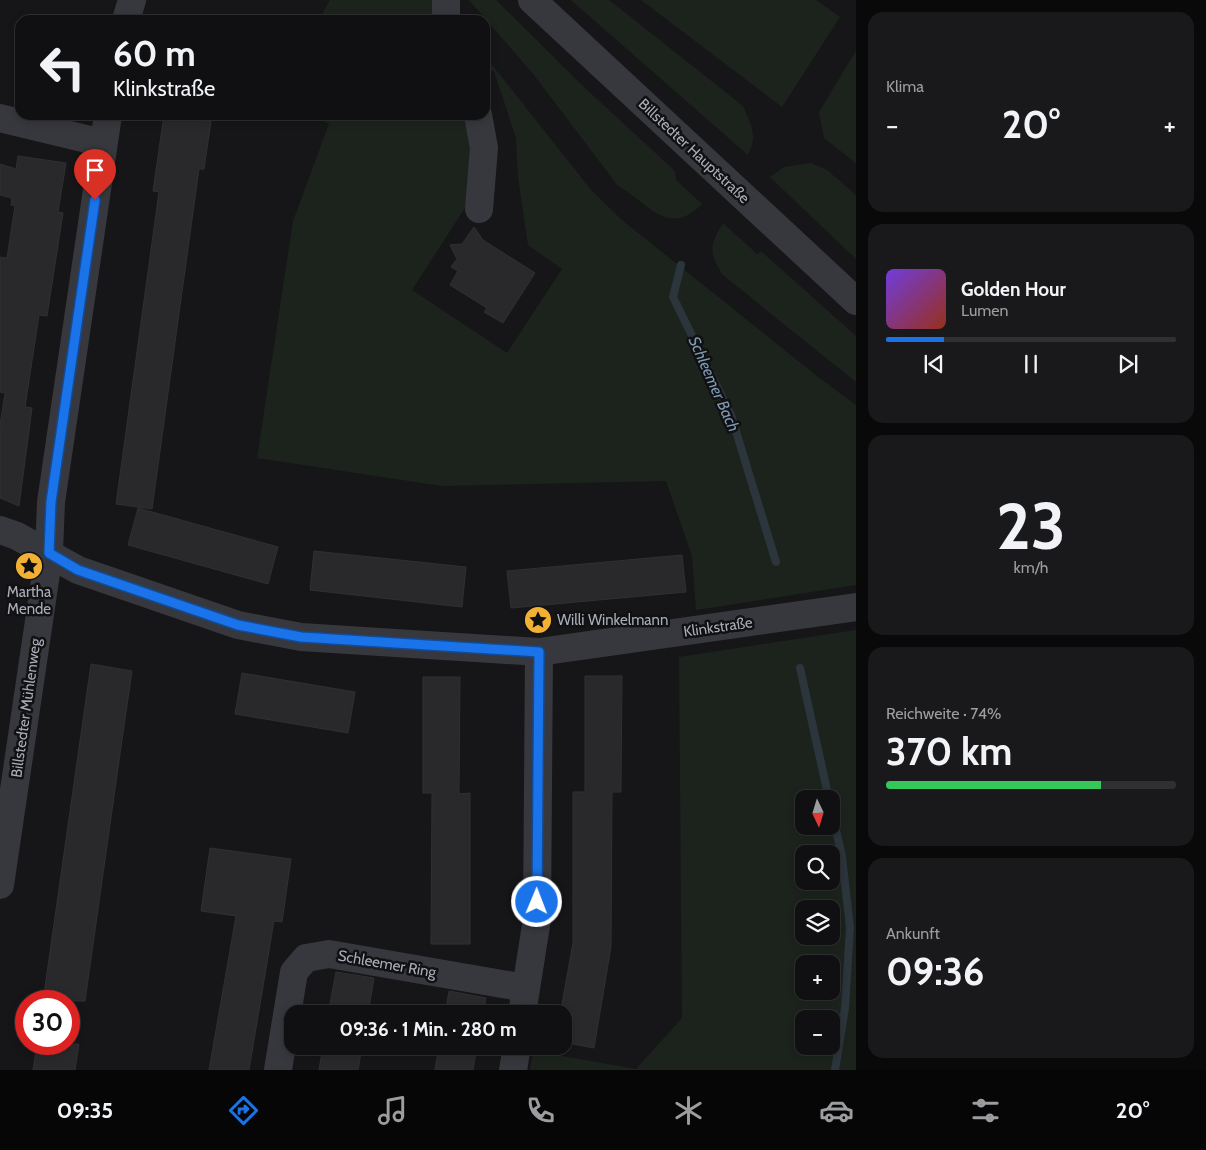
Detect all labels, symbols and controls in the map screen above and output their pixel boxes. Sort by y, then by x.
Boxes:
text: 60 m [113,32,196,75]
icon: left [30,35,95,100]
text: Klinkstraße [113,75,215,102]
text: Klima [886,77,924,96]
street label: Billstedter Hauptstraße [635,95,753,207]
text: 20° [1002,101,1060,148]
text: − [886,108,898,142]
text: + [1164,108,1176,142]
pin [74,149,116,200]
icon: arrive [81,156,109,184]
text: Golden Hour [961,278,1066,301]
text: Lumen [961,301,1008,320]
water label: Schleemer Bach [685,333,743,435]
icon: previous [920,350,948,378]
icon: pause [1017,350,1045,378]
icon: next [1114,350,1142,378]
text: 23 [996,486,1066,565]
place icon: Martha Mende [14,551,44,581]
text: km/h [1013,558,1049,577]
place label: Martha Mende [7,583,52,618]
place icon: Willi Winkelmann [523,605,553,635]
place label: Willi Winkelmann [557,611,668,629]
street label: Klinkstraße [682,613,754,641]
street label: Billstedter Mühlenweg [7,637,45,779]
text: Reichweite · 74% [886,704,1002,723]
text: 370 km [886,728,1012,775]
north arrow [795,790,840,835]
map controls [795,790,840,1055]
button: search [795,845,840,890]
position arrow [510,875,562,927]
button: layers [795,900,840,945]
text: Ankunft [886,924,940,943]
street label: Schleemer Ring [336,947,438,982]
text: 09:36 [886,948,984,995]
button: + [795,955,840,1000]
speed limit sign: 30 [15,990,80,1055]
button: − [795,1010,840,1055]
text: 09:36 · 1 Min. · 280 m [339,1018,517,1041]
icon: directions [226,1093,261,1128]
icon: music [375,1093,410,1128]
icon: phone [523,1093,558,1128]
icon: climate [671,1093,706,1128]
icon: car [819,1093,854,1128]
icon: filters [968,1093,1003,1128]
text: 09:35 [57,1097,113,1124]
text: 20° [1116,1097,1149,1124]

